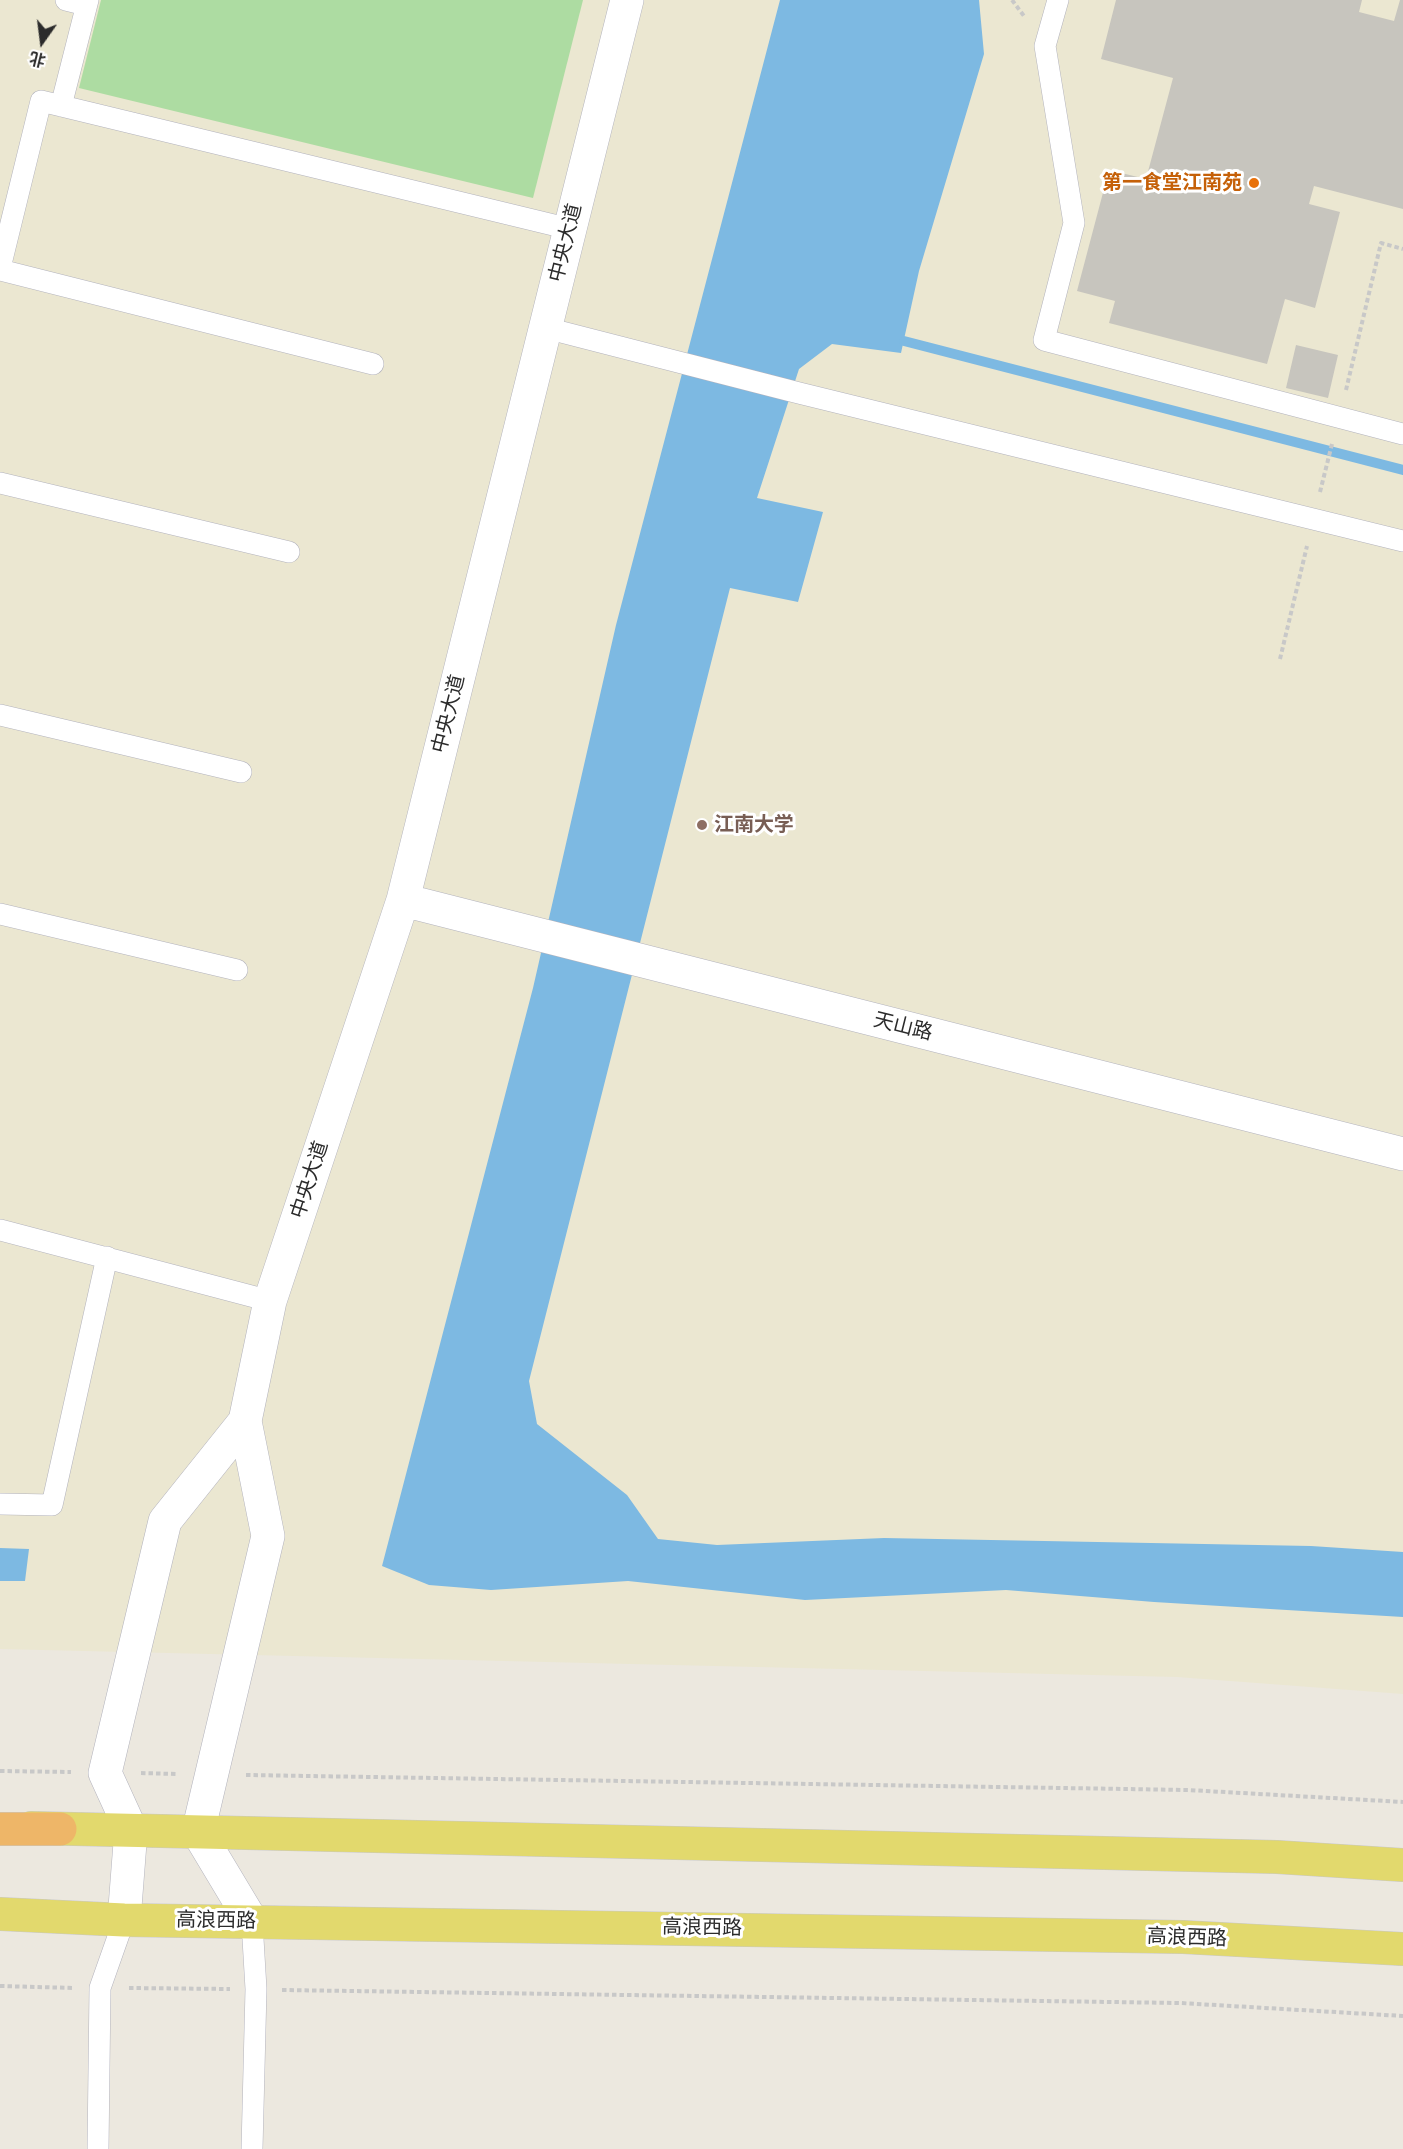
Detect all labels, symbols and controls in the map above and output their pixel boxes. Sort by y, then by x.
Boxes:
north arrow [12,12,72,72]
text: 北 [27,47,48,72]
place label: 第一食堂江南苑 [1102,171,1242,195]
marker: 第一食堂江南苑 [1247,176,1261,190]
street label: 中央大道 [545,201,587,285]
street label: 中央大道 [428,672,470,756]
place label: 江南大学 [714,813,794,837]
marker: 江南大学 [695,818,709,832]
street label: 天山路 [871,1008,935,1046]
street label: 中央大道 [286,1138,334,1222]
street label: 高浪西路 [176,1908,256,1934]
street label: 高浪西路 [662,1915,742,1941]
street label: 高浪西路 [1147,1925,1227,1951]

